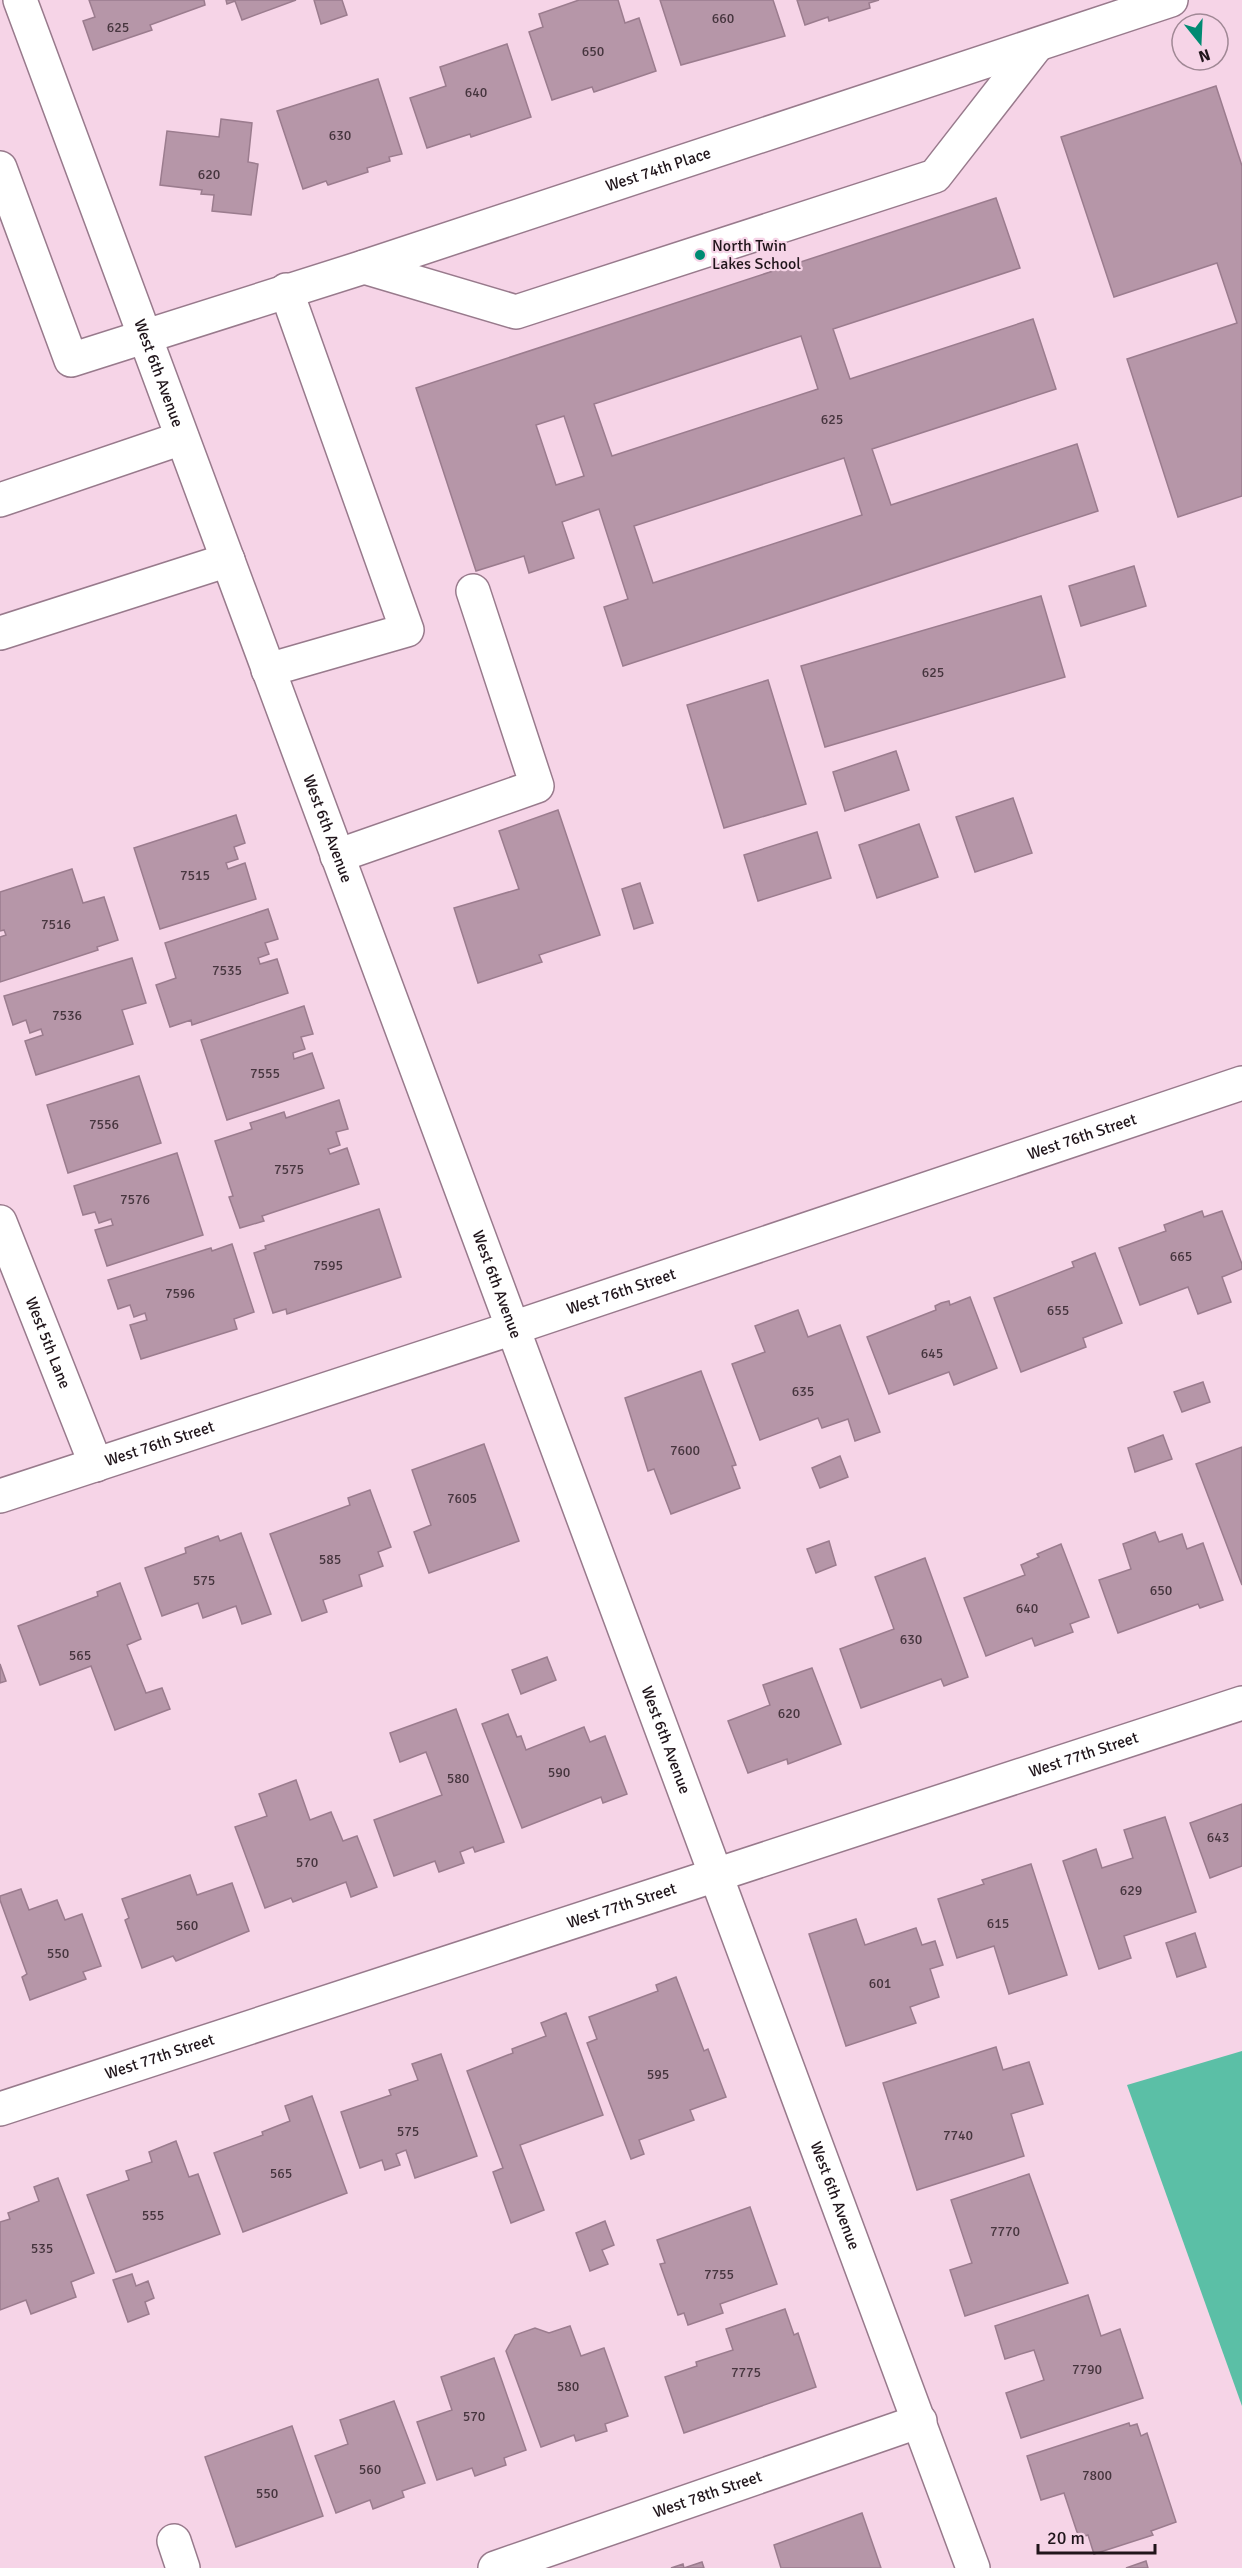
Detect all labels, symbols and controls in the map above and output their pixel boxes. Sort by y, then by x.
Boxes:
house number: 660 [712,10,734,27]
north arrow [1170,12,1230,72]
house number: 625 [107,19,129,36]
house number: 650 [582,43,604,60]
text: N [1196,44,1213,67]
house number: 640 [465,84,487,101]
house number: 630 [329,127,351,144]
street label: West 74th Place [603,143,713,196]
house number: 620 [198,166,220,183]
place label: North Twin Lakes School [712,236,801,274]
marker: North Twin Lakes School [693,248,707,262]
street label: West 6th Avenue [129,316,188,430]
house number: 625 [821,411,843,428]
house number: 625 [922,664,944,681]
street label: West 6th Avenue [298,772,357,886]
house number: 7515 [180,867,210,884]
house number: 7516 [41,916,71,933]
house number: 7535 [212,962,242,979]
house number: 7536 [52,1007,82,1024]
house number: 7555 [250,1065,280,1082]
street label: West 76th Street [1025,1109,1140,1164]
house number: 7556 [89,1116,119,1133]
house number: 7575 [274,1161,304,1178]
house number: 7576 [120,1191,150,1208]
street label: West 6th Avenue [467,1228,526,1341]
house number: 665 [1170,1248,1192,1265]
house number: 7595 [313,1257,343,1274]
street label: West 76th Street [564,1264,679,1319]
house number: 7596 [165,1285,195,1302]
street label: West 5th Lane [21,1294,75,1392]
house number: 655 [1047,1302,1069,1319]
house number: 645 [921,1345,943,1362]
house number: 635 [792,1383,814,1400]
street label: West 76th Street [102,1416,217,1471]
house number: 7600 [670,1442,700,1459]
house number: 7605 [447,1490,477,1507]
house number: 585 [319,1551,341,1568]
house number: 575 [193,1572,215,1589]
house number: 650 [1150,1582,1172,1599]
house number: 640 [1016,1600,1038,1617]
house number: 630 [900,1631,922,1648]
house number: 565 [69,1647,91,1664]
street label: West 6th Avenue [637,1683,695,1797]
house number: 620 [778,1705,800,1722]
street label: West 77th Street [1026,1727,1141,1782]
house number: 590 [548,1764,570,1781]
house number: 580 [447,1770,469,1787]
house number: 643 [1207,1829,1229,1846]
house number: 570 [296,1854,318,1871]
street label: West 77th Street [564,1878,679,1933]
house number: 629 [1120,1882,1142,1899]
house number: 615 [987,1915,1009,1932]
house number: 560 [176,1917,198,1934]
house number: 550 [47,1945,69,1962]
house number: 601 [869,1975,891,1992]
street label: West 77th Street [102,2029,217,2084]
house number: 595 [647,2066,669,2083]
house number: 575 [397,2123,419,2140]
house number: 7740 [943,2127,973,2144]
street label: West 6th Avenue [806,2139,864,2252]
house number: 565 [270,2165,292,2182]
house number: 555 [142,2207,164,2224]
house number: 7770 [990,2223,1020,2240]
house number: 535 [31,2240,53,2257]
house number: 7755 [704,2266,734,2283]
house number: 7790 [1072,2361,1102,2378]
house number: 7775 [731,2364,761,2381]
house number: 580 [557,2378,579,2395]
house number: 570 [463,2408,485,2425]
house number: 560 [359,2461,381,2478]
street label: West 78th Street [650,2466,765,2523]
house number: 7800 [1082,2467,1112,2484]
house number: 550 [256,2485,278,2502]
scale bar [1038,2517,1155,2555]
text: 20 m [1047,2527,1085,2549]

